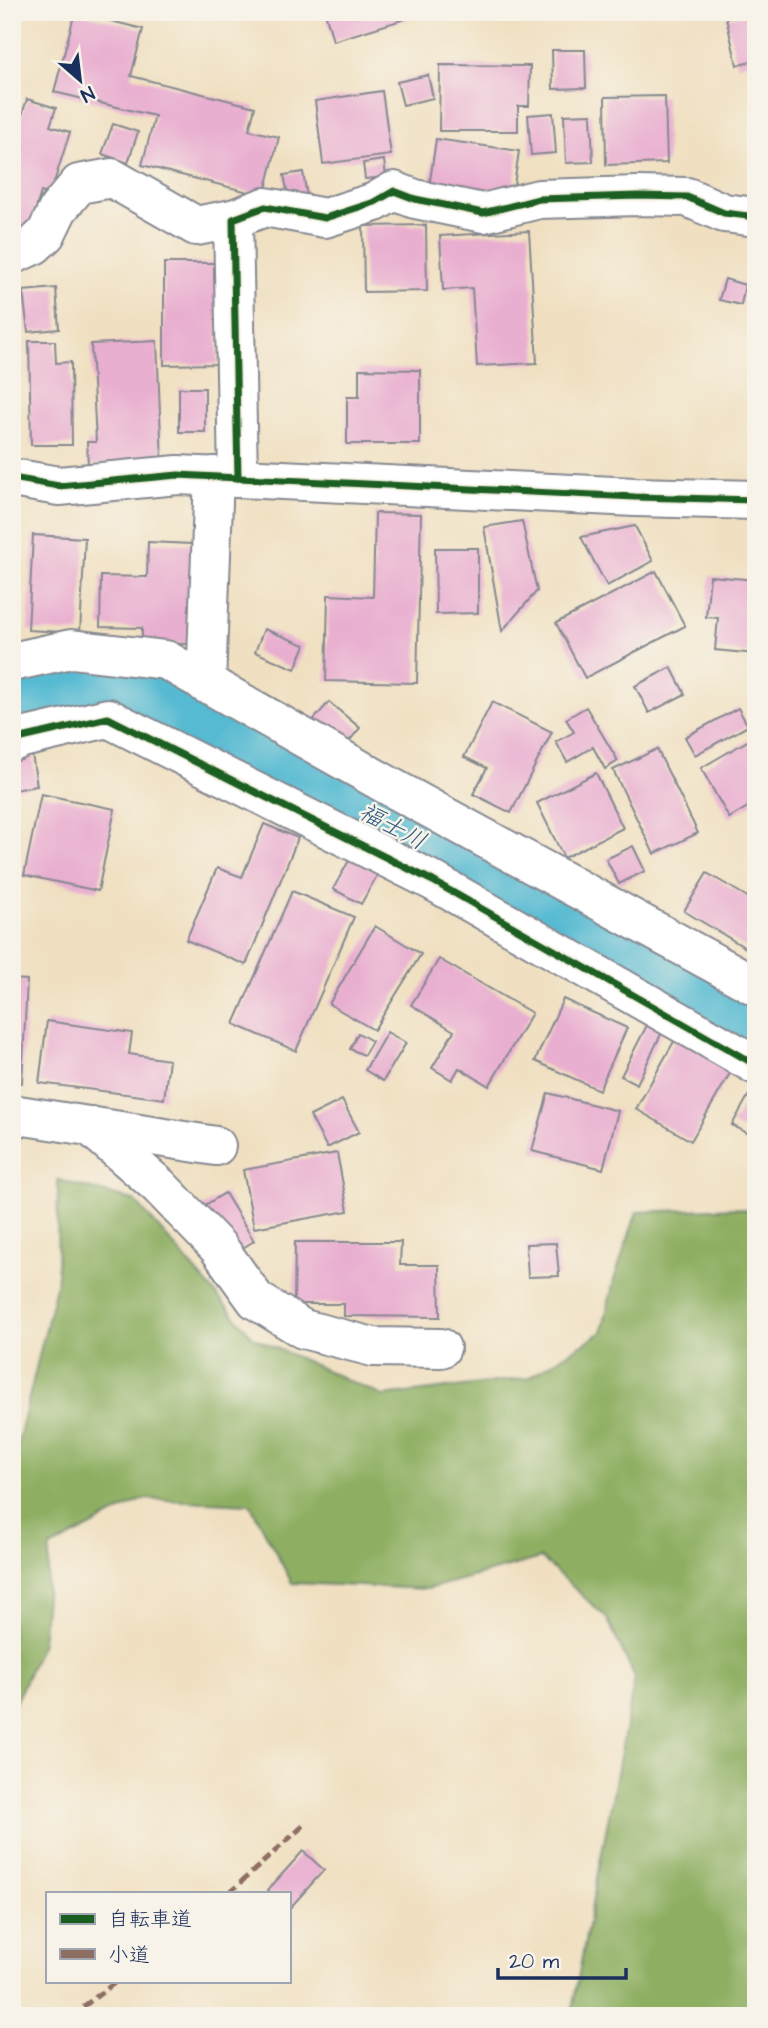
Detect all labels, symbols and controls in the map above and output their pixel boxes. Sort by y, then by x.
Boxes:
north arrow [46,46,116,116]
text: N [76,79,99,108]
water label: 福士川 [353,795,432,859]
legend [46,1892,290,1982]
text: 自転車道 [108,1905,192,1934]
scale bar [498,1937,626,1981]
text: 小道 [108,1941,150,1970]
text: 20 m [509,1947,560,1976]

